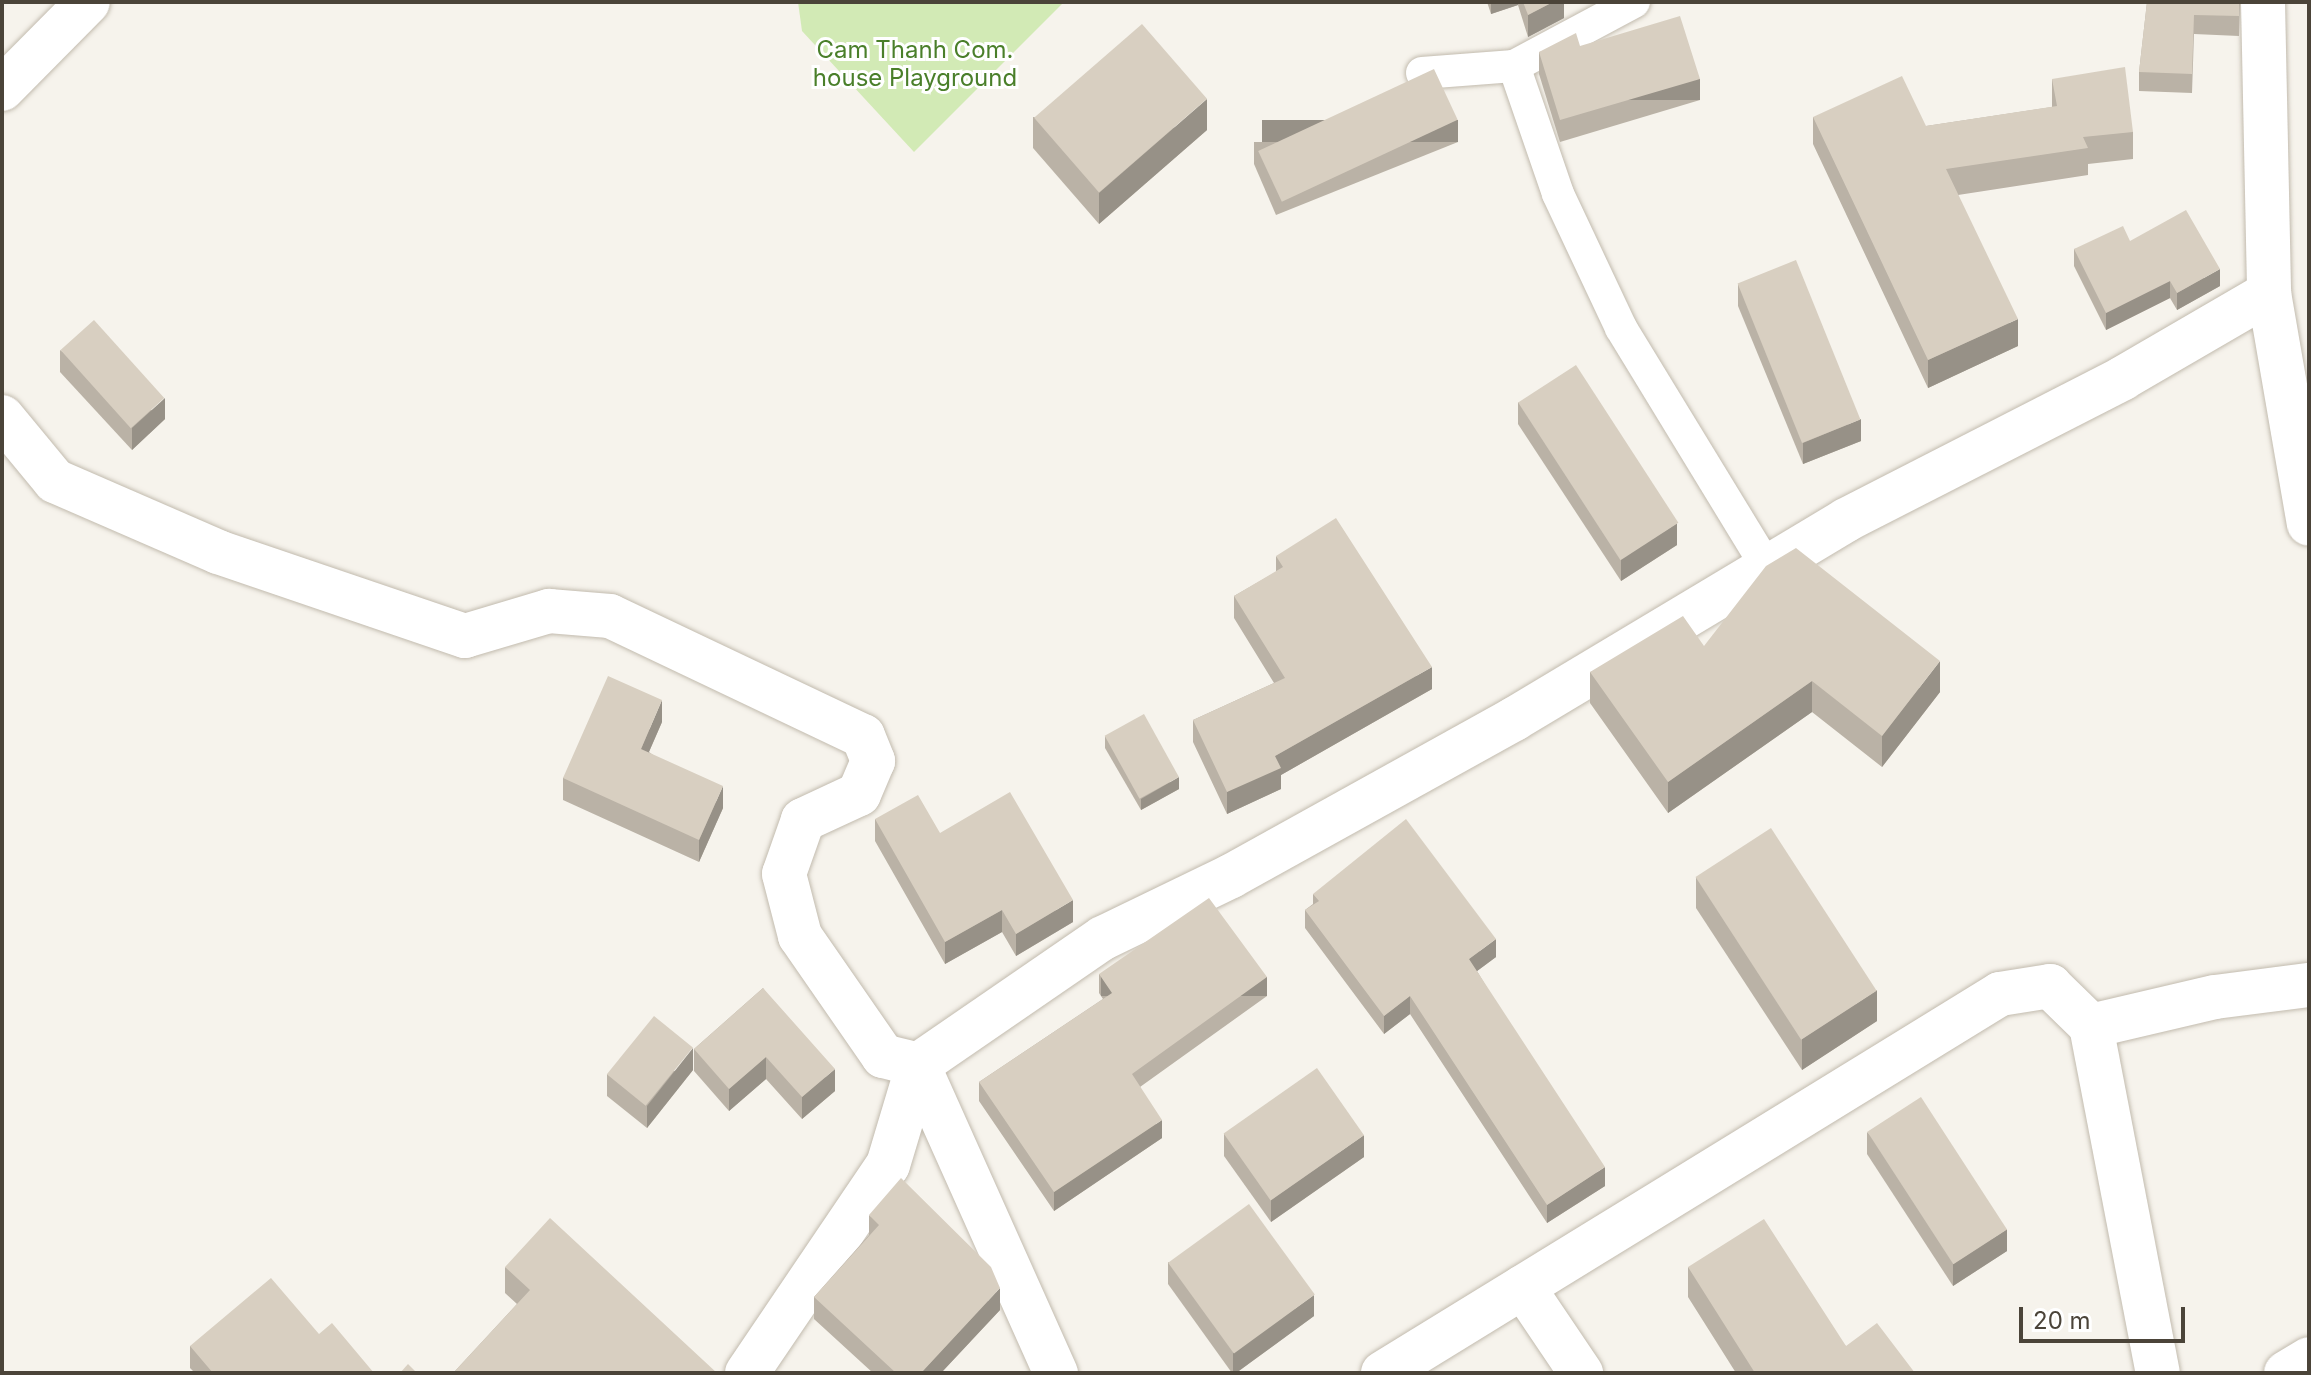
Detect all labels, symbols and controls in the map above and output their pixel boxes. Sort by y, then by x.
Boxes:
park label: Cam Thanh Com. house Playground [813,36,1017,92]
scale bar [2023,1291,2189,1341]
text: 20 m [2033,1306,2091,1335]

